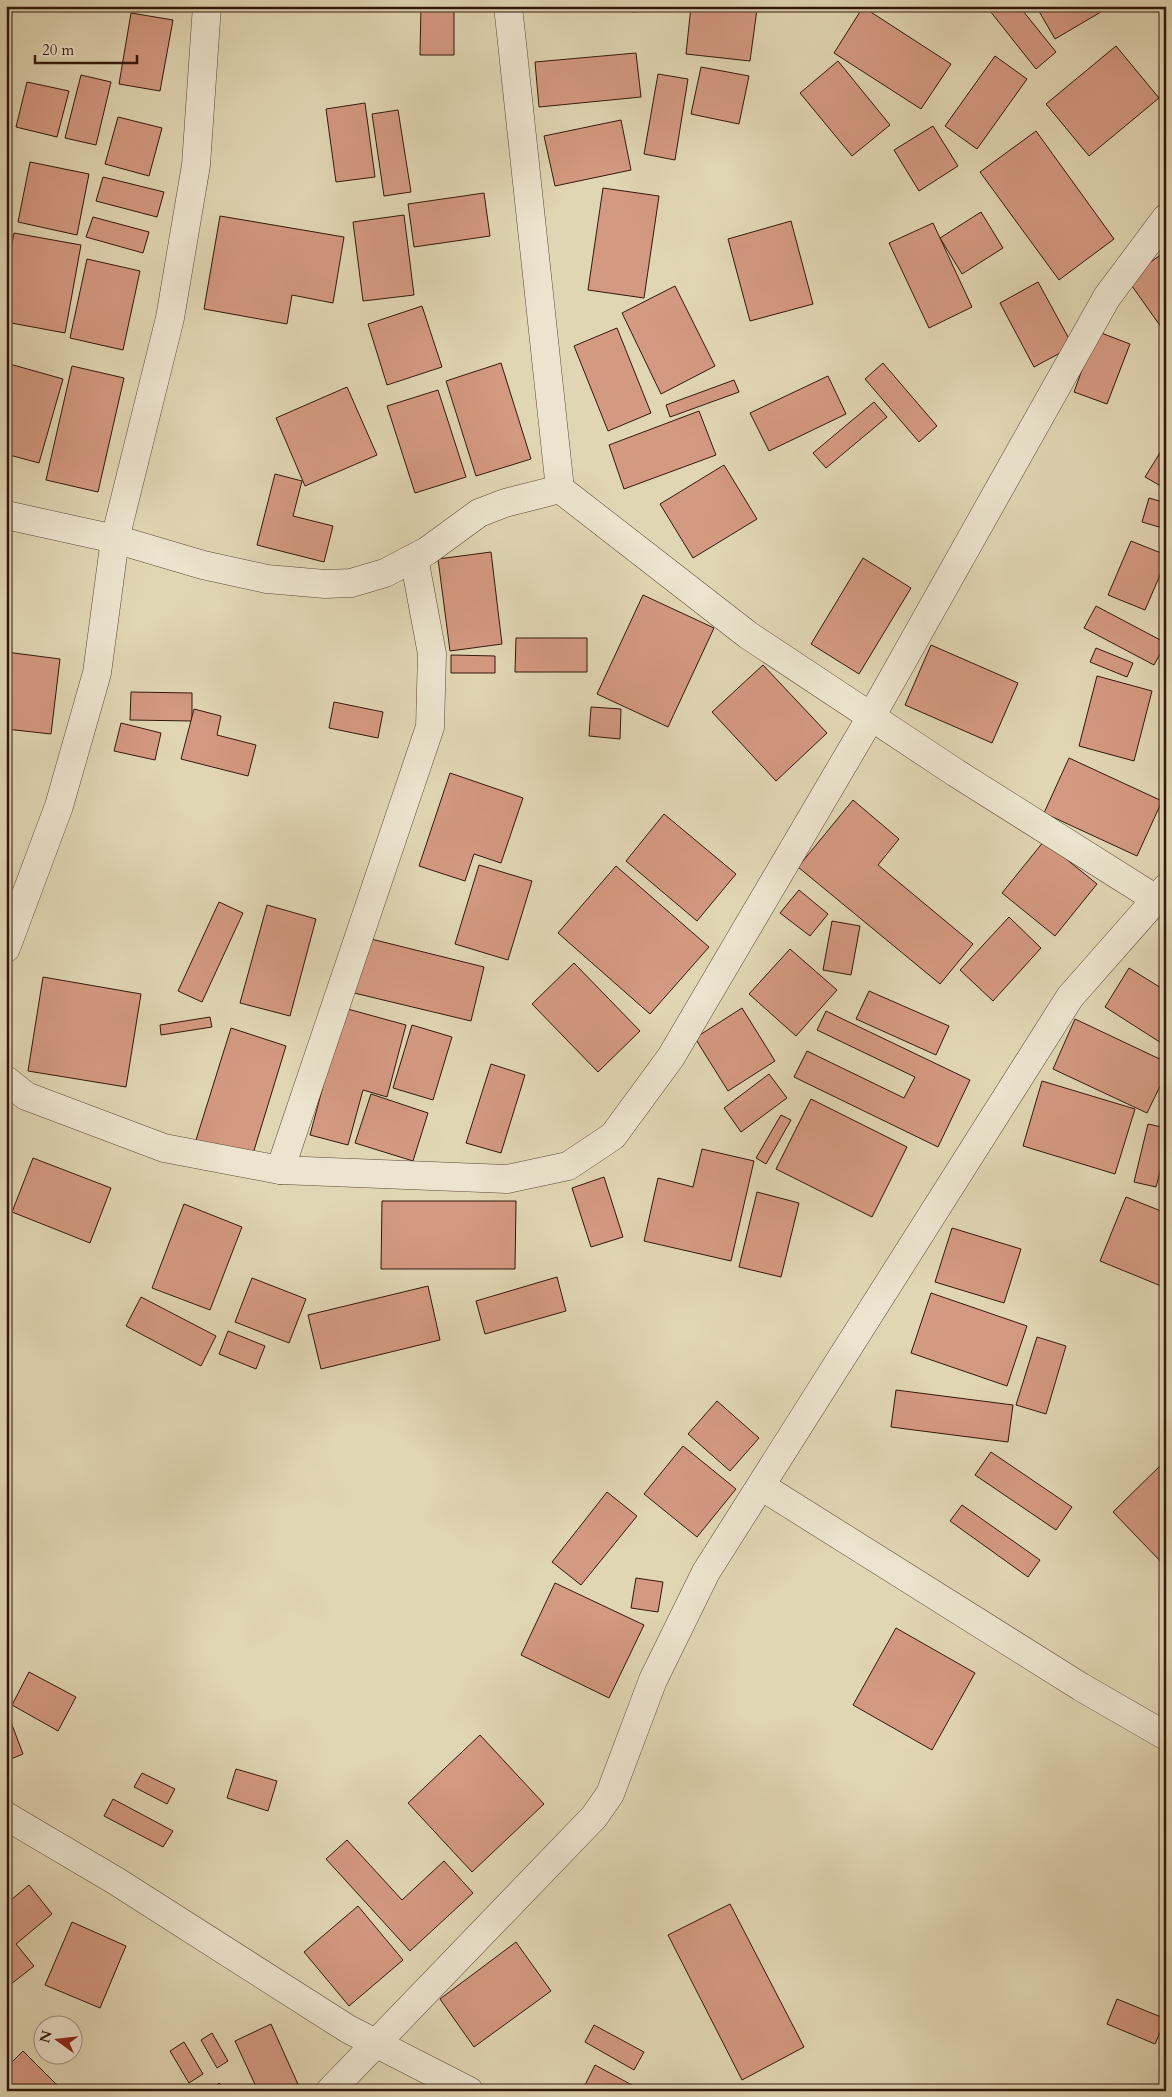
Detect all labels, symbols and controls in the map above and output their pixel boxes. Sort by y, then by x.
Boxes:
scale bar [35,32,138,64]
text: 20 m [42,40,74,60]
north arrow [32,2014,82,2064]
text: N [35,2028,57,2045]

